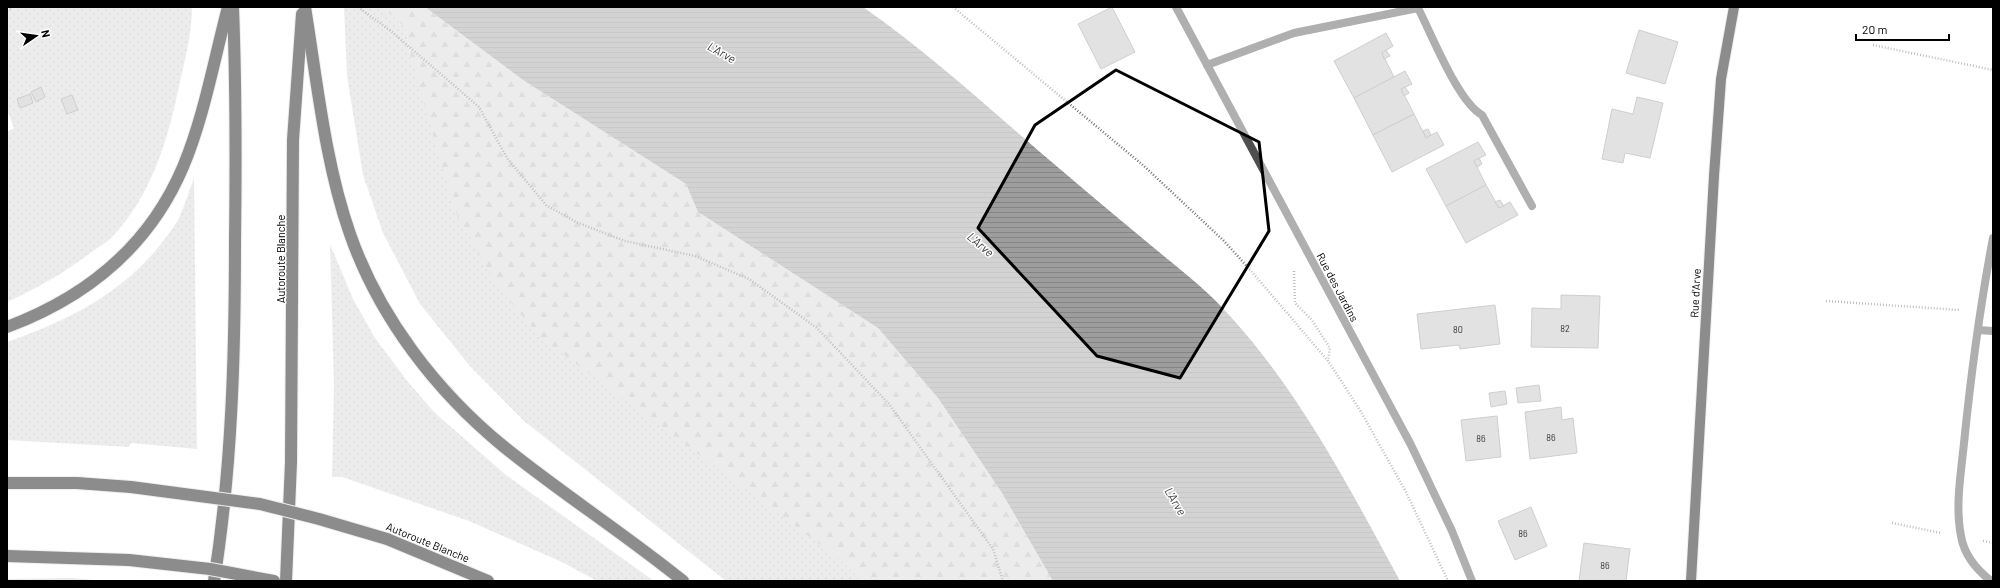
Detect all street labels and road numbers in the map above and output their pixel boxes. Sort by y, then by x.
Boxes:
street label: Autoroute Blanche [274,215,287,303]
street label: Rue des Jardins [1314,250,1362,324]
street label: Rue d'Arve [1687,268,1703,318]
street label: Autoroute Blanche [385,519,472,565]

